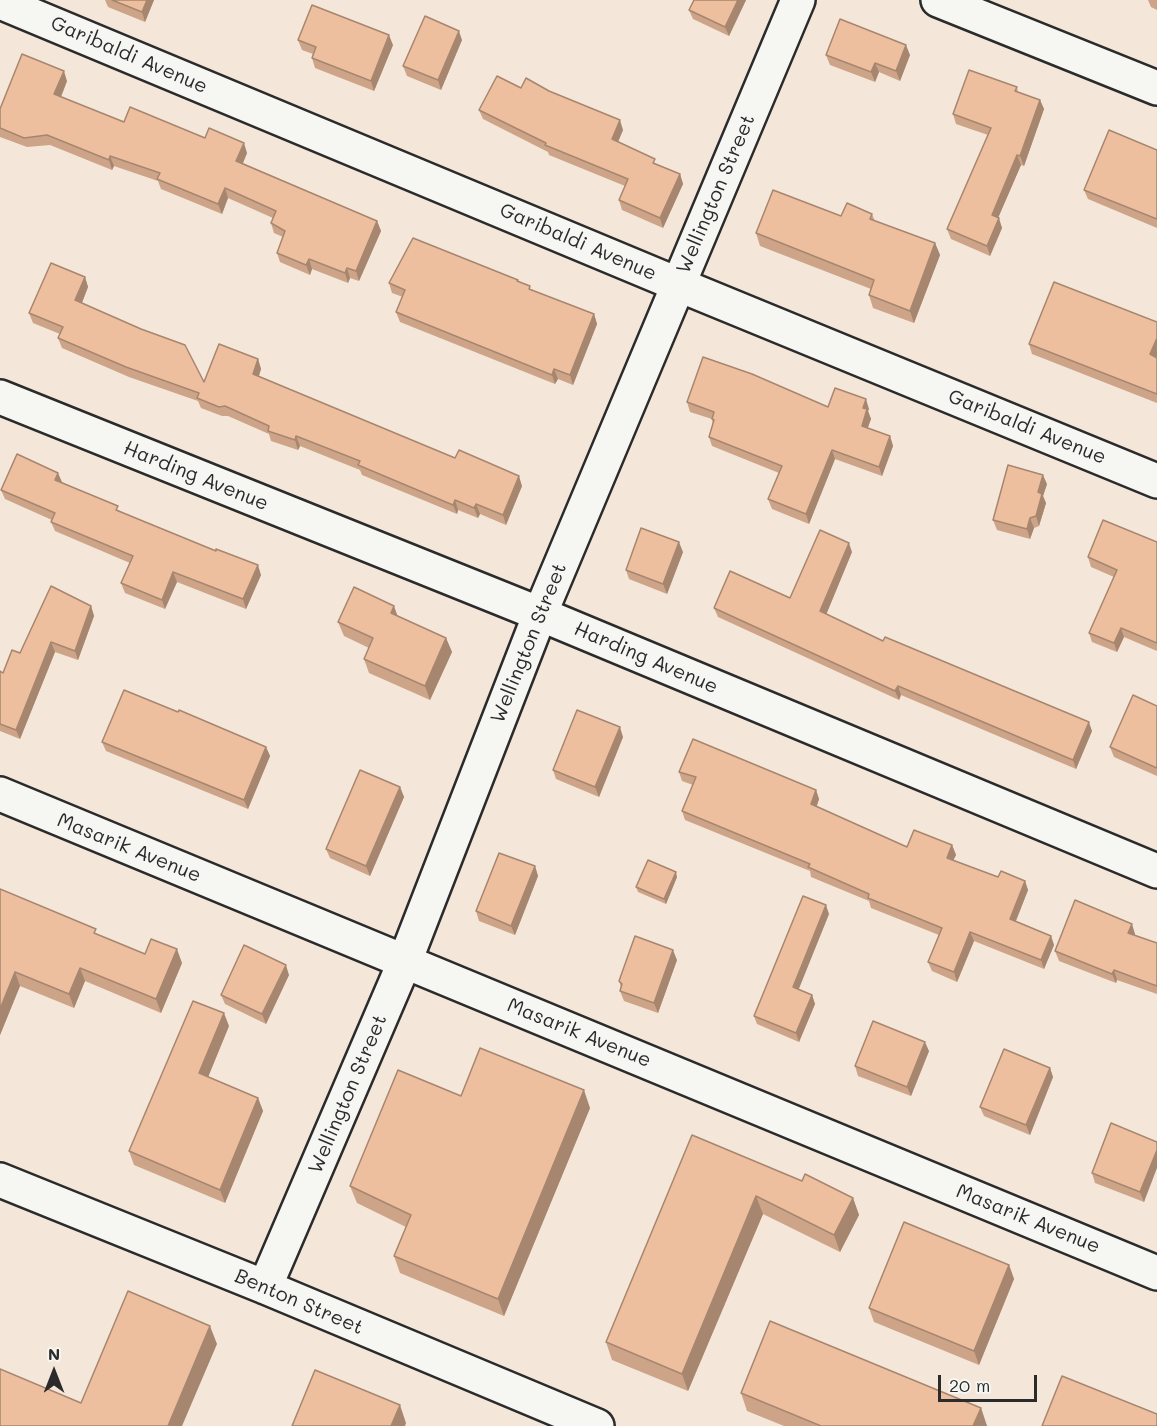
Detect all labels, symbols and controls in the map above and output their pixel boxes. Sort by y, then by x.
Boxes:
street label: Garibaldi Avenue [47,11,211,99]
street label: Wellington Street [672,111,760,277]
street label: Garibaldi Avenue [496,198,660,286]
street label: Garibaldi Avenue [945,384,1109,470]
street label: Harding Avenue [120,436,272,516]
street label: Wellington Street [486,559,572,727]
street label: Harding Avenue [571,617,721,699]
street label: Masarik Avenue [54,808,204,888]
street label: Masarik Avenue [504,993,654,1073]
street label: Wellington Street [304,1011,392,1177]
street label: Masarik Avenue [953,1179,1103,1259]
street label: Benton Street [231,1264,367,1340]
north arrow [24,1342,84,1402]
text: N [48,1343,60,1364]
scale bar [941,1363,1040,1401]
text: 20 m [949,1373,990,1397]

